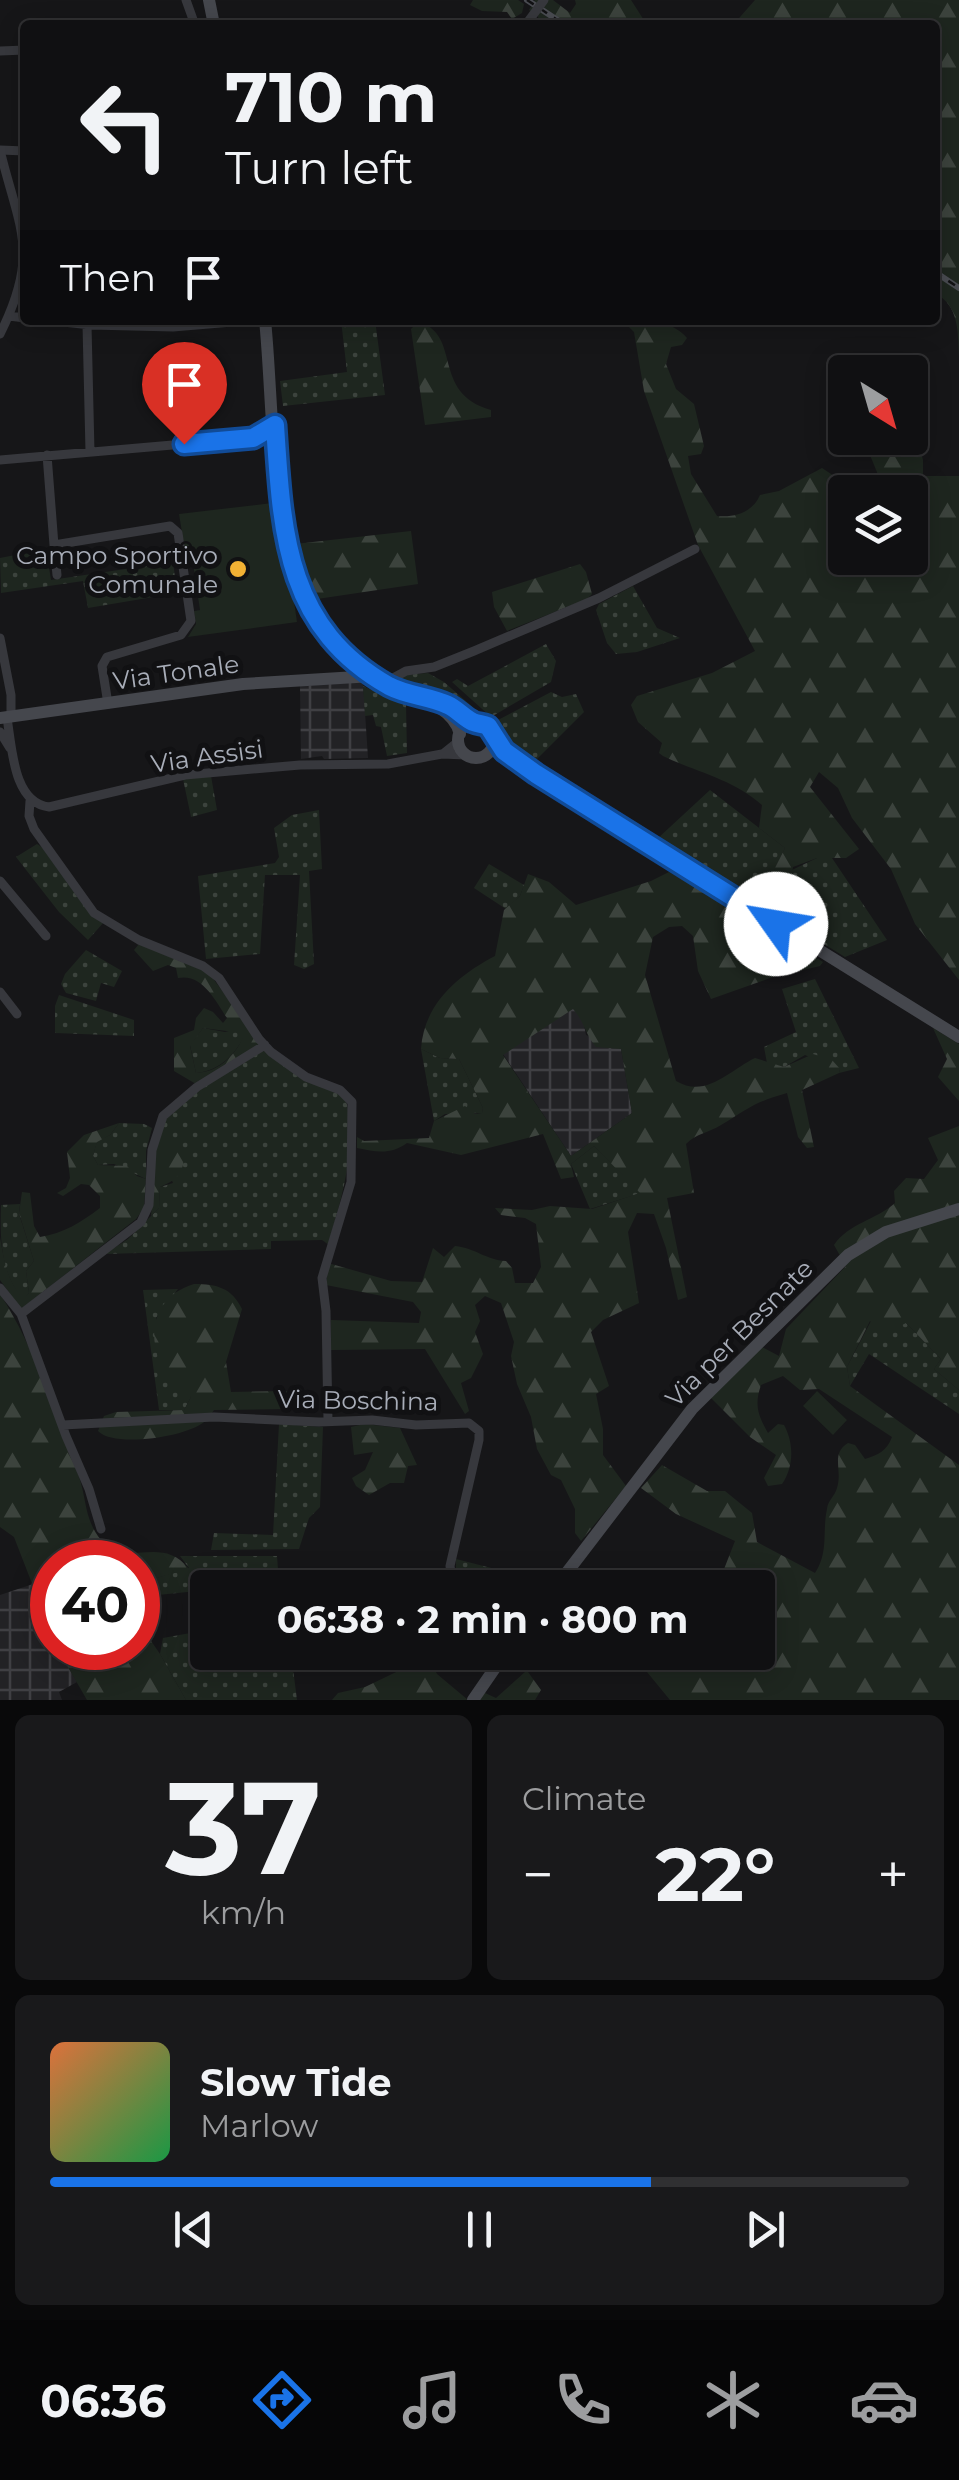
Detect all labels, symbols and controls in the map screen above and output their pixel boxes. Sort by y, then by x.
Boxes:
text: 710 m [225,54,437,140]
icon: left [60,60,190,190]
text: Turn left [225,140,413,195]
icon: arrive [176,250,231,305]
text: Then [60,254,156,301]
pin [142,342,227,445]
north arrow [828,355,928,455]
map controls [828,355,928,575]
icon: arrive [157,357,212,412]
button: layers [828,475,928,575]
place label: Campo Sportivo Comunale [16,540,218,599]
marker: Campo Sportivo Comunale [227,558,249,580]
street label: Via Tonale [111,648,241,696]
street label: Via Assisi [149,733,265,779]
position arrow [724,872,828,976]
street label: Via per Besnate [659,1253,819,1413]
street label: Via Boschina [277,1384,439,1416]
speed limit sign: 40 [30,1540,160,1670]
text: 06:38 · 2 min · 800 m [277,1596,688,1643]
text: 37 [165,1748,322,1907]
text: Climate [522,1779,646,1818]
text: 22° [656,1828,775,1920]
text: − [522,1841,554,1908]
text: + [877,1841,909,1908]
text: km/h [201,1893,286,1932]
text: Slow Tide [200,2059,392,2106]
text: Marlow [200,2106,318,2145]
icon: previous [166,2202,221,2257]
icon: pause [452,2202,507,2257]
icon: next [738,2202,793,2257]
icon: directions [247,2365,317,2435]
icon: music [397,2365,467,2435]
icon: phone [548,2365,618,2435]
icon: climate [698,2365,768,2435]
icon: car [849,2365,919,2435]
text: 06:36 [40,2373,167,2428]

